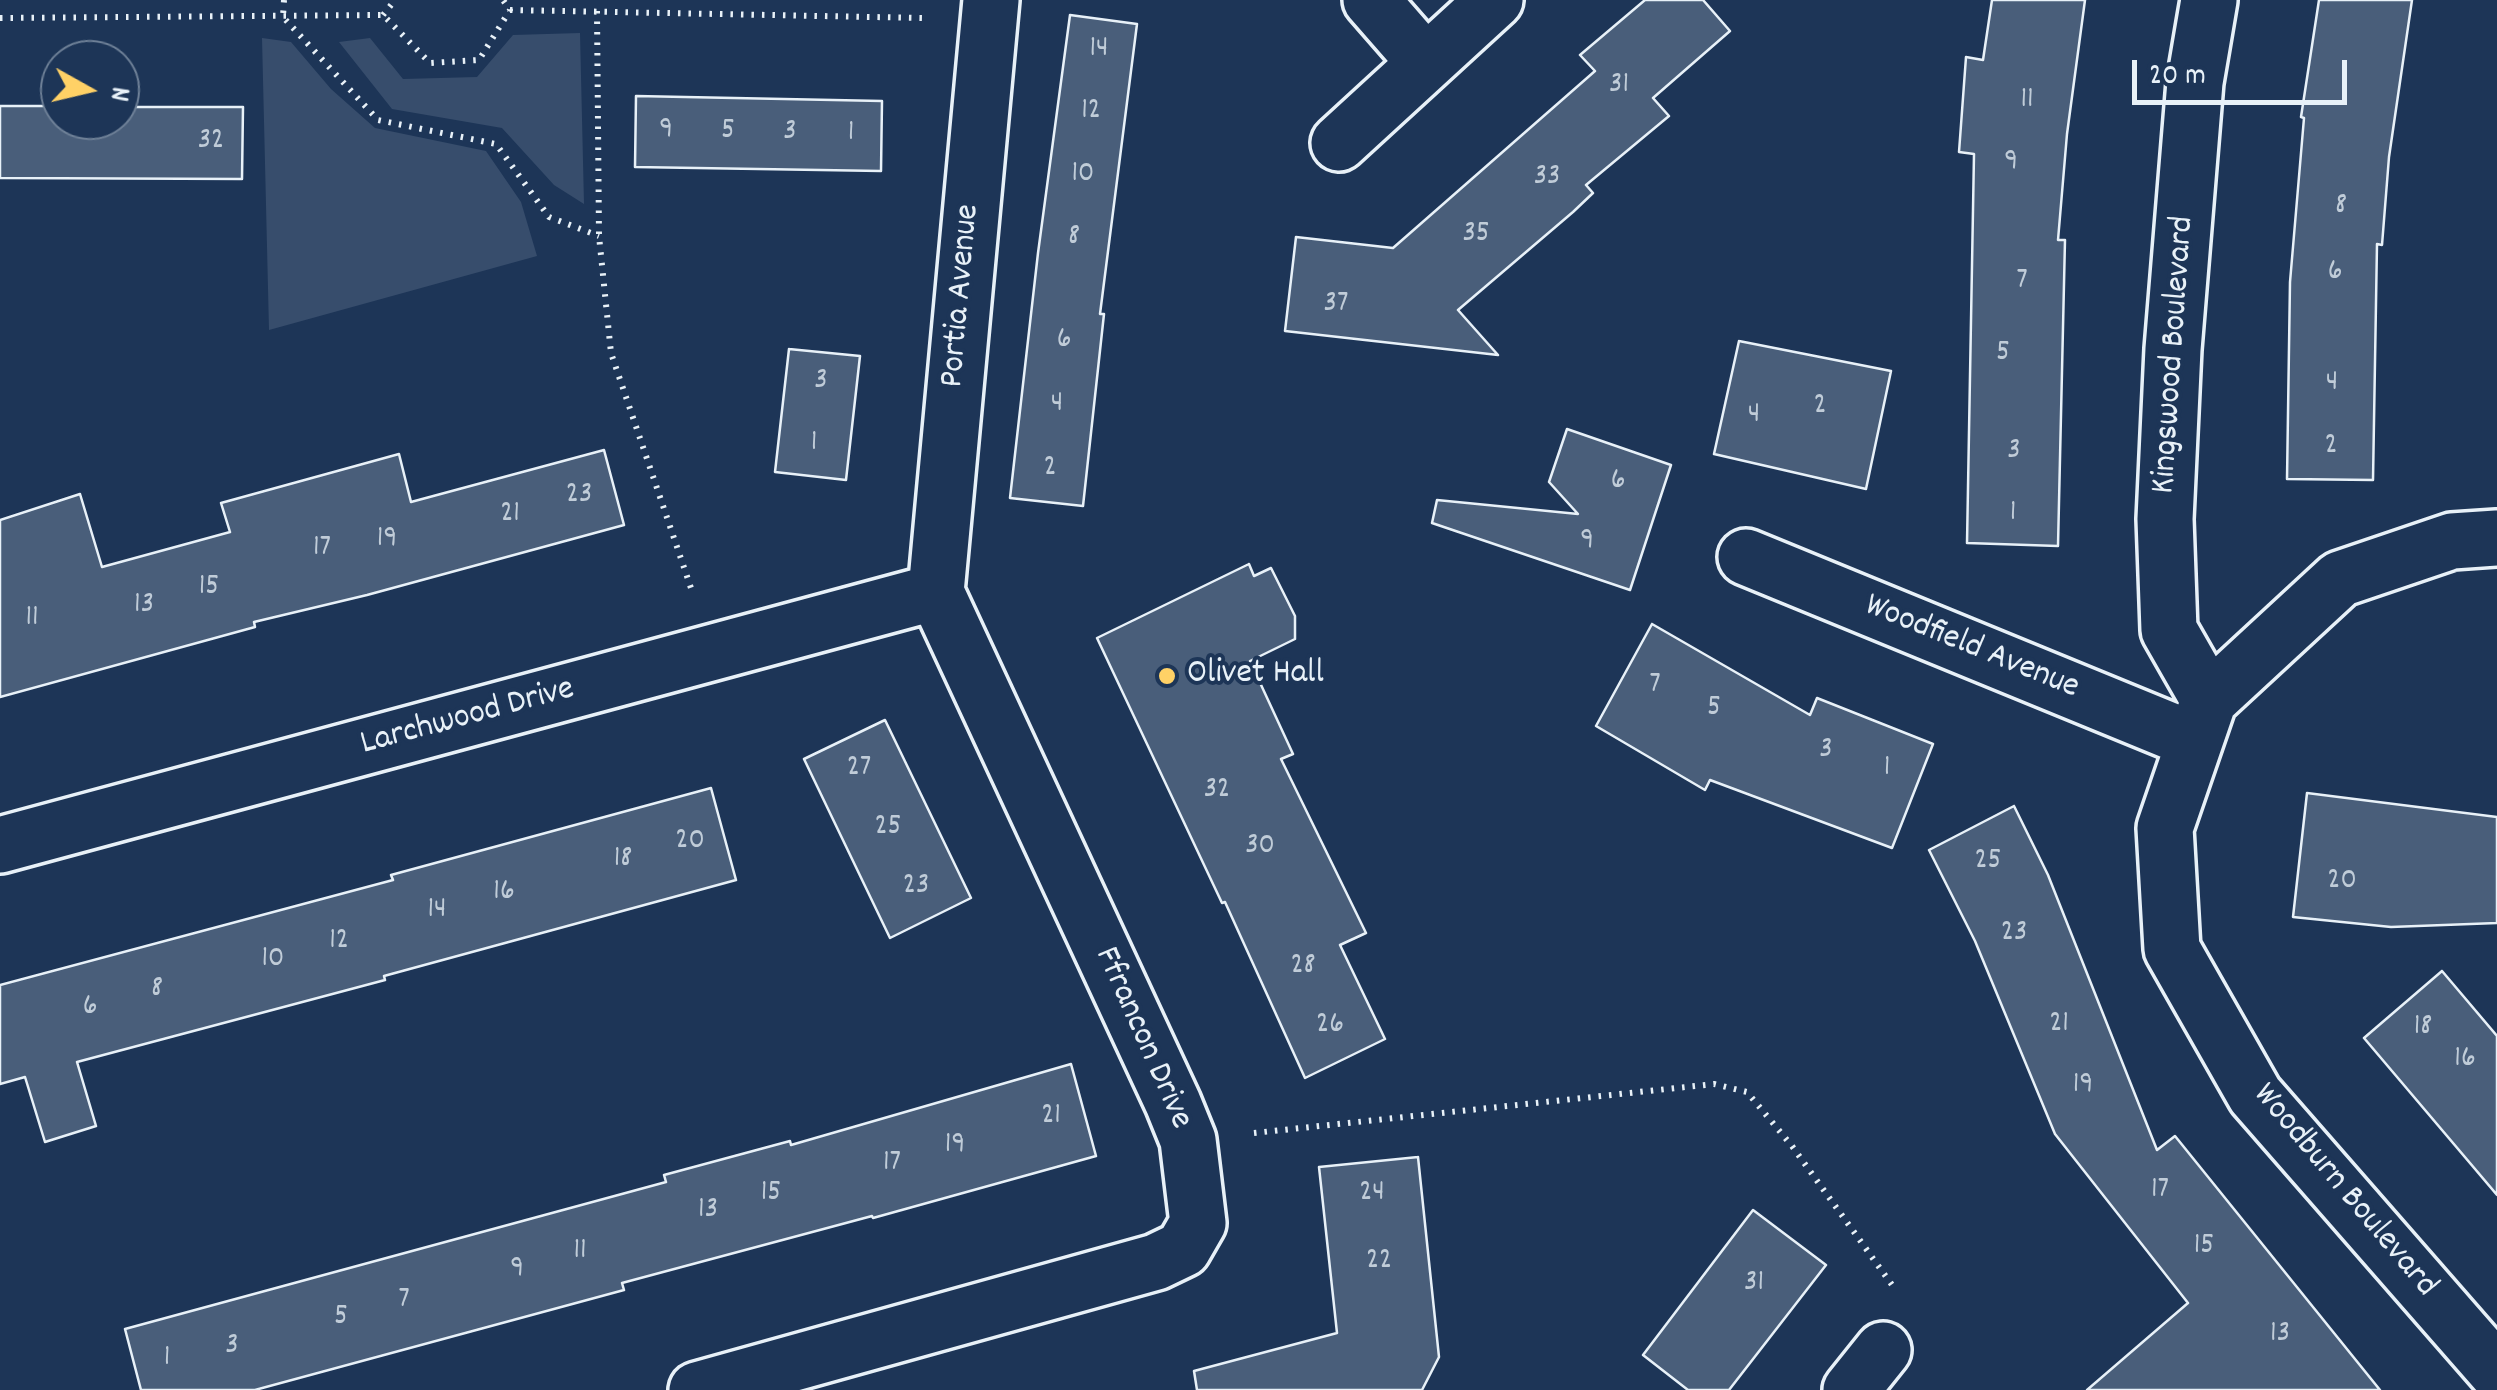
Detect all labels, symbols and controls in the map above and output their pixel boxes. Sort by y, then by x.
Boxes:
house number: 14 [1089,33,1109,69]
north arrow [40,40,140,140]
scale bar [2137,40,2352,102]
text: 20 m [2149,56,2206,99]
house number: 31 [1609,69,1629,105]
text: N [97,84,138,104]
house number: 11 [2020,84,2034,120]
house number: 12 [1081,95,1101,131]
house number: 9 [659,114,673,150]
house number: 5 [721,115,735,151]
house number: 3 [783,116,797,152]
house number: 1 [848,117,854,153]
house number: 32 [198,125,224,161]
house number: 9 [2004,146,2018,182]
house number: 10 [1072,158,1094,194]
house number: 33 [1534,161,1560,197]
house number: 8 [2335,190,2347,226]
street label: Portia Avenue [934,203,992,389]
street label: Kingswood Boulevard [2145,215,2207,495]
house number: 35 [1462,218,1490,254]
house number: 8 [1068,221,1080,257]
house number: 6 [2328,256,2342,292]
house number: 7 [2016,265,2028,301]
house number: 37 [1324,288,1348,324]
house number: 6 [1057,324,1071,360]
house number: 5 [1996,337,2010,373]
house number: 3 [814,365,828,401]
house number: 4 [2326,367,2338,403]
house number: 4 [1051,388,1063,424]
house number: 2 [1813,390,1827,426]
house number: 4 [1748,399,1760,435]
house number: 1 [811,427,817,463]
house number: 2 [2324,430,2338,466]
house number: 3 [2007,435,2021,471]
house number: 2 [1043,452,1057,488]
house number: 6 [1611,465,1625,501]
house number: 23 [566,479,592,515]
house number: 1 [2010,497,2016,533]
house number: 21 [500,498,520,534]
house number: 19 [377,523,397,559]
house number: 9 [1580,525,1594,561]
house number: 17 [313,532,331,568]
house number: 15 [199,571,219,607]
street label: Woodfield Avenue [1858,587,2084,711]
house number: 13 [134,589,154,625]
house number: 11 [25,602,39,638]
place label: Olivet Hall [1187,655,1324,697]
marker: Olivet Hall [1156,665,1178,687]
house number: 7 [1649,669,1661,705]
street label: Larchwood Drive [357,670,579,768]
house number: 5 [1707,692,1721,728]
house number: 3 [1819,734,1833,770]
house number: 27 [847,752,871,788]
house number: 1 [1884,752,1890,788]
house number: 32 [1204,774,1230,810]
house number: 25 [875,811,901,847]
house number: 20 [675,825,705,861]
house number: 30 [1245,830,1275,866]
house number: 18 [614,843,632,879]
house number: 25 [1975,845,2001,881]
house number: 20 [2327,865,2357,901]
house number: 23 [903,870,929,906]
house number: 16 [493,876,515,912]
house number: 14 [427,894,447,930]
house number: 23 [2001,917,2027,953]
house number: 12 [329,925,349,961]
street label: Ffrancon Drive [1082,941,1200,1137]
house number: 10 [262,943,284,979]
house number: 28 [1290,950,1316,986]
house number: 8 [151,973,163,1009]
house number: 6 [83,991,97,1027]
house number: 21 [2049,1008,2069,1044]
house number: 26 [1316,1009,1344,1045]
house number: 18 [2414,1011,2432,1047]
house number: 16 [2454,1043,2476,1079]
house number: 19 [2073,1069,2093,1105]
street label: Woodburn Boulevard [2241,1076,2445,1308]
house number: 21 [1041,1100,1061,1136]
house number: 19 [945,1129,965,1165]
house number: 17 [883,1147,901,1183]
house number: 17 [2151,1174,2169,1210]
house number: 15 [761,1177,781,1213]
house number: 24 [1359,1177,1385,1213]
house number: 13 [698,1194,718,1230]
house number: 15 [2194,1230,2214,1266]
house number: 11 [573,1235,587,1271]
house number: 22 [1366,1245,1392,1281]
house number: 9 [510,1253,524,1289]
house number: 31 [1744,1267,1764,1303]
house number: 7 [398,1284,410,1320]
house number: 5 [334,1301,348,1337]
house number: 13 [2270,1318,2290,1354]
house number: 3 [225,1330,239,1366]
house number: 1 [164,1342,170,1378]

